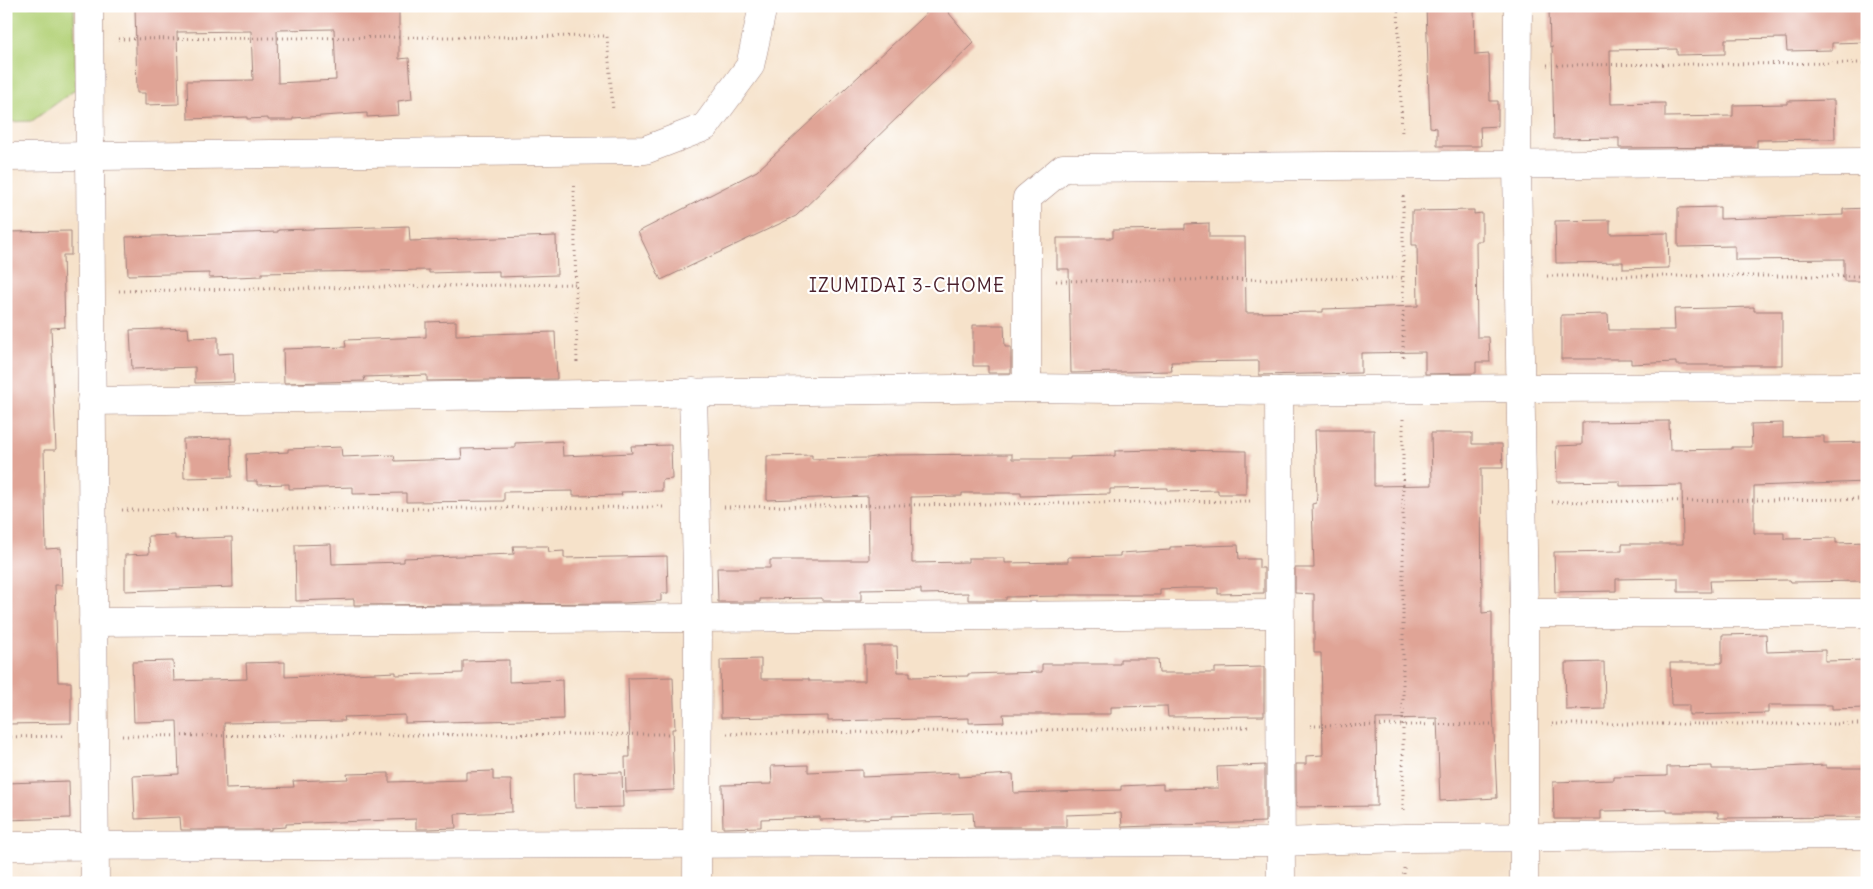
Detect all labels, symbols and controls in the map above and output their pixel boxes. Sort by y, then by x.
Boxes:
district label: IZUMIDAI 3-CHOME [809,273,1005,297]

